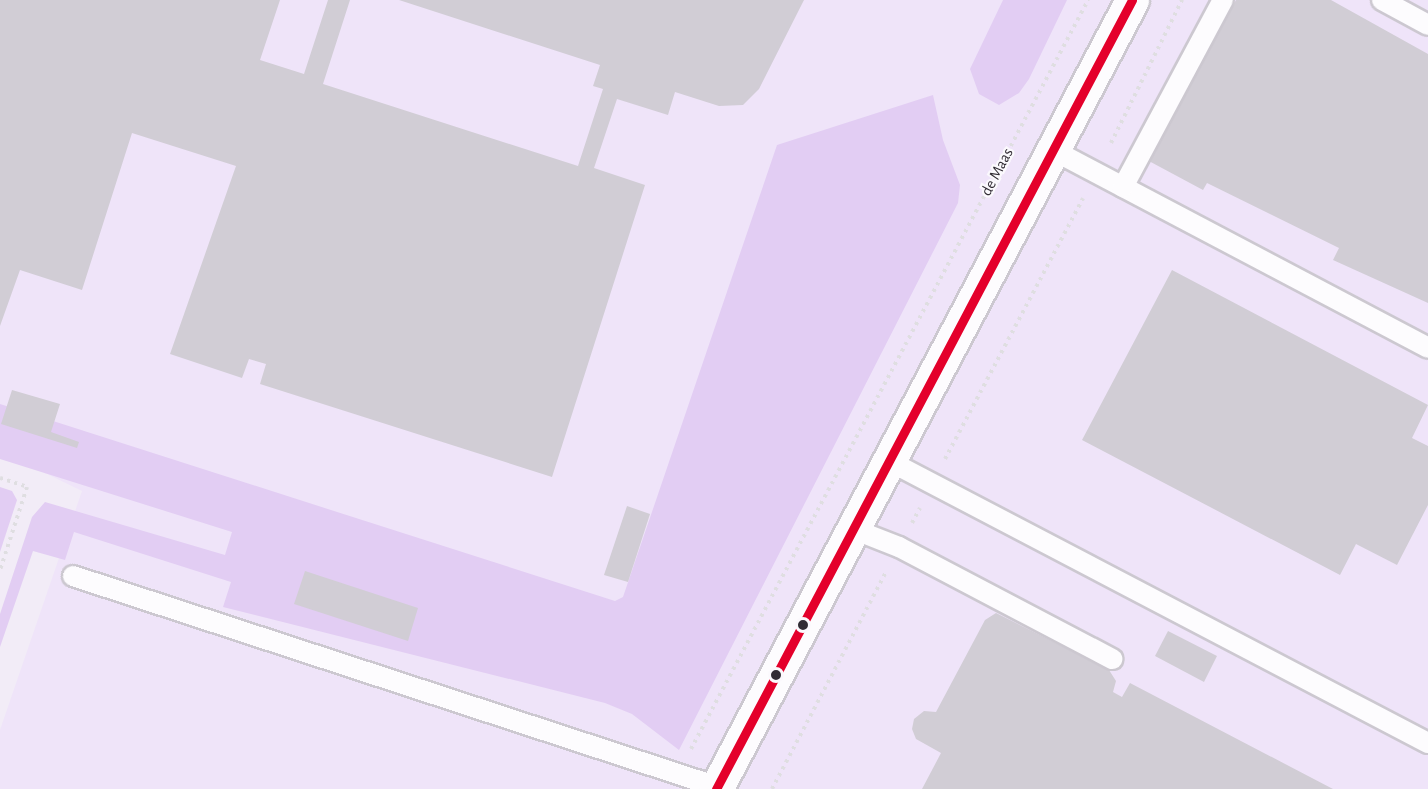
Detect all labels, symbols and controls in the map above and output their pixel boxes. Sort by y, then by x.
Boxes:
street label: de Maas [976,145,1018,199]
unlabelled marker [797,619,809,631]
unlabelled marker [770,669,782,681]

